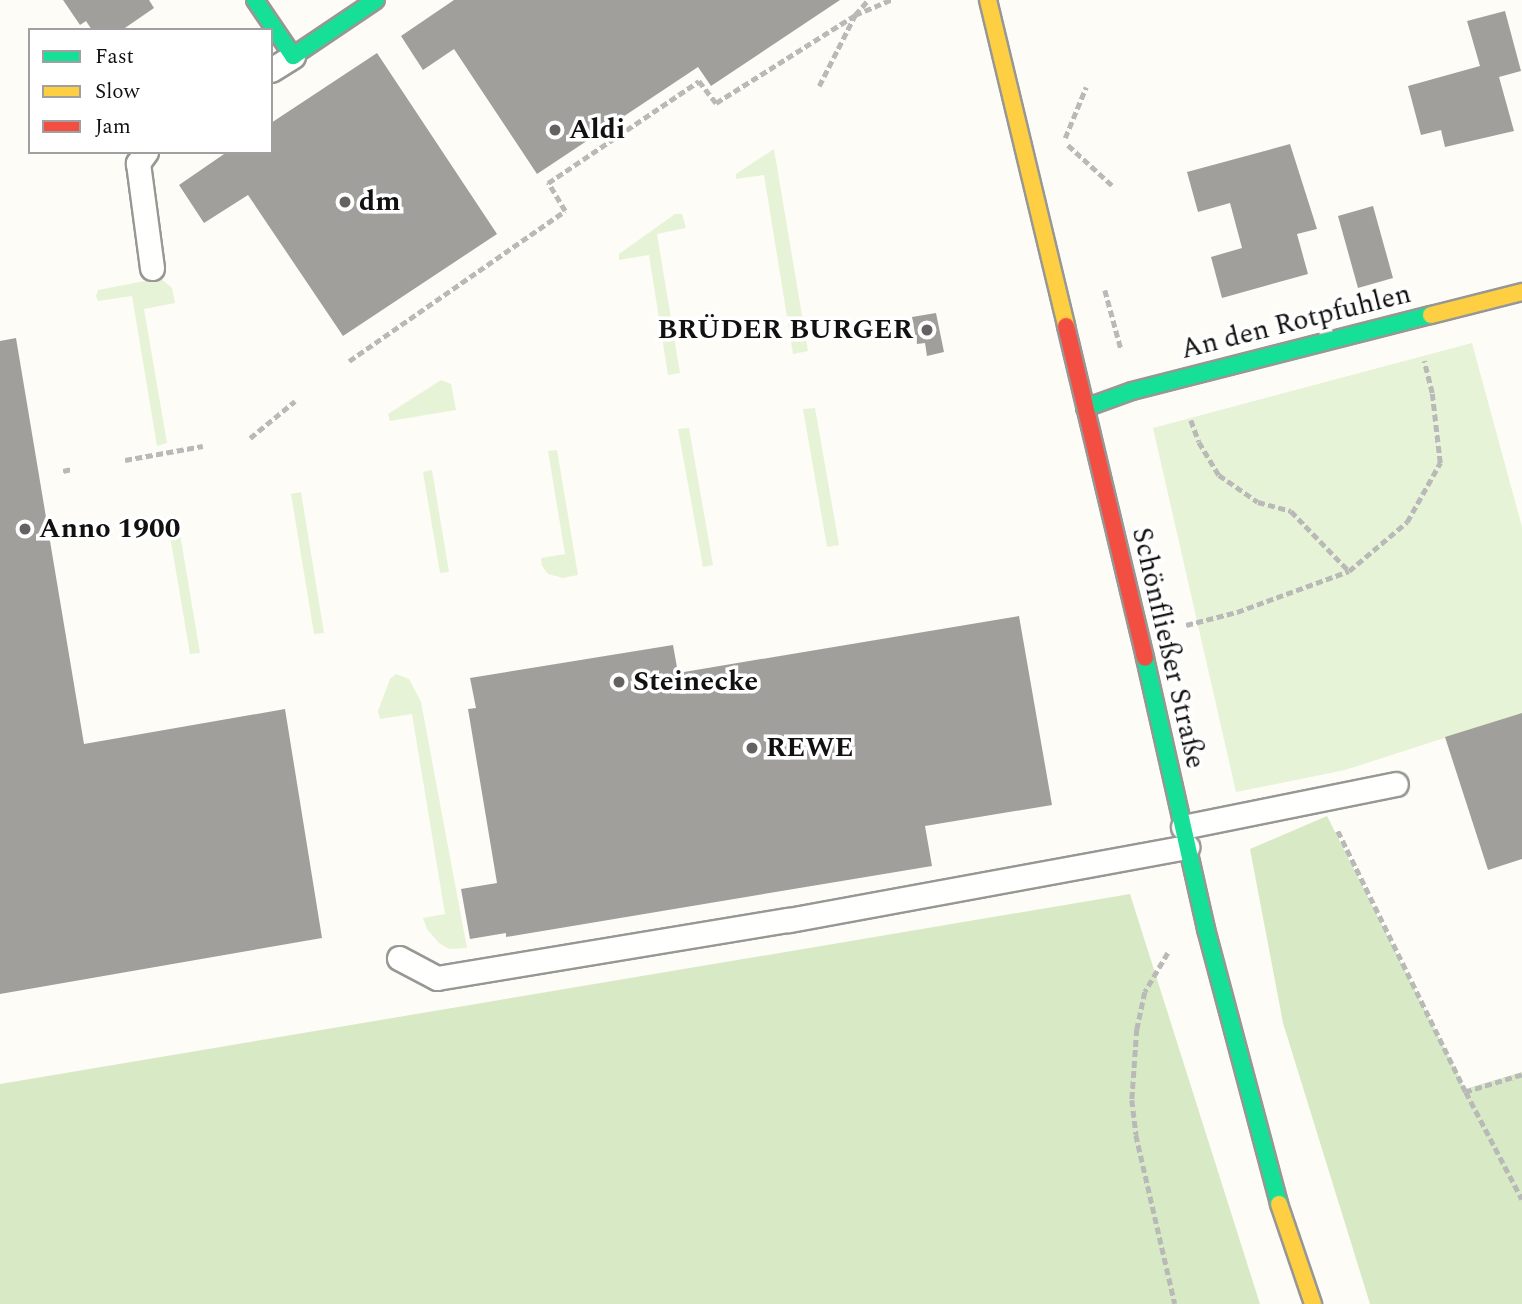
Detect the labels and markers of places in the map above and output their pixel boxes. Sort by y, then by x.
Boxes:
place label: Aldi [569,113,625,147]
marker: Aldi [547,122,563,138]
place label: dm [359,185,401,219]
marker: dm [337,194,353,210]
place label: BRÜDER BURGER [657,313,913,347]
marker: BRÜDER BURGER [919,322,935,338]
place label: Anno 1900 [39,512,180,546]
marker: Anno 1900 [17,521,33,537]
place label: Steinecke [633,665,758,699]
marker: Steinecke [611,674,627,690]
place label: REWE [766,731,853,765]
marker: REWE [744,740,760,756]

